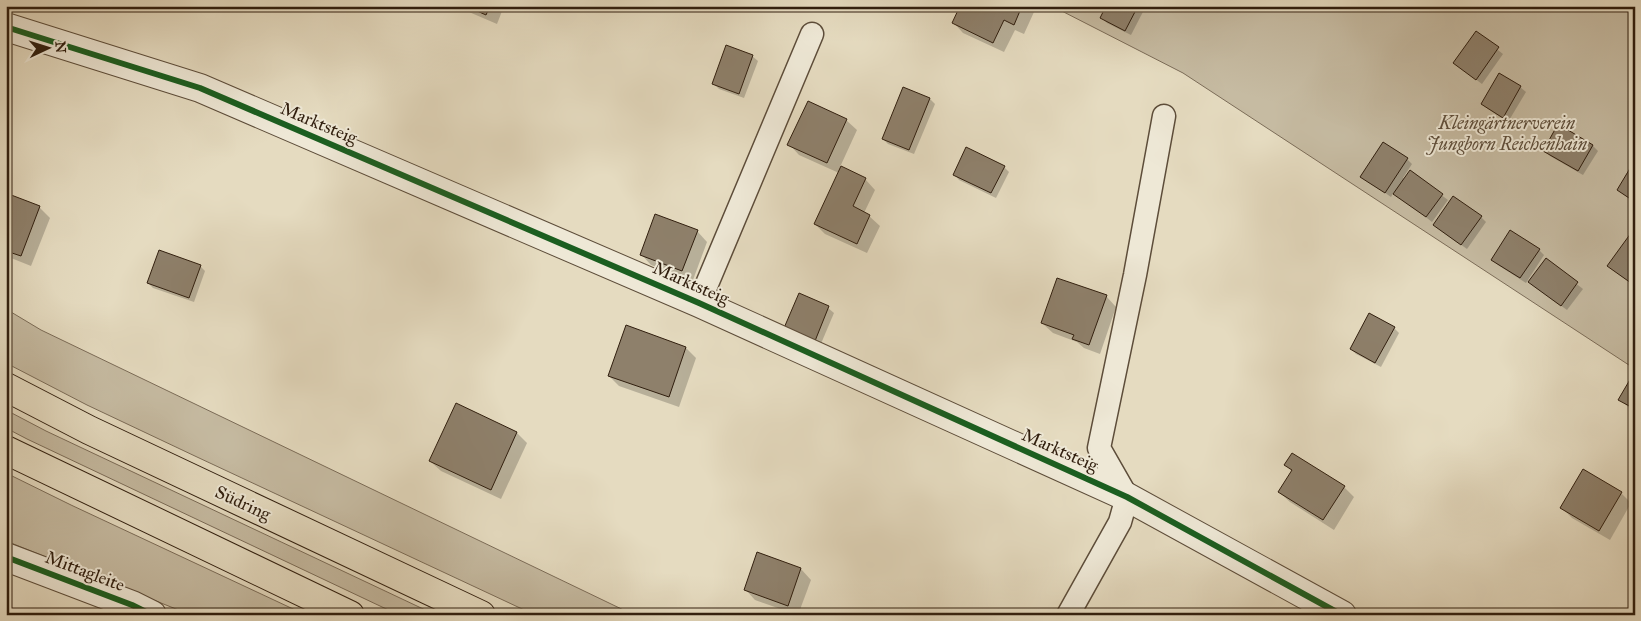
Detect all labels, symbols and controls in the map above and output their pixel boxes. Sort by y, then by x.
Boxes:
north arrow [22,22,72,72]
text: N [52,41,69,54]
street label: Marktsteig [277,97,361,150]
park label: Kleingärtnerverein Jungborn Reichenhain [1426,112,1588,155]
street label: Marktsteig [649,256,733,311]
street label: Marktsteig [1018,423,1102,478]
street label: Südring [211,481,275,527]
street label: Mittagleite [42,546,128,597]

